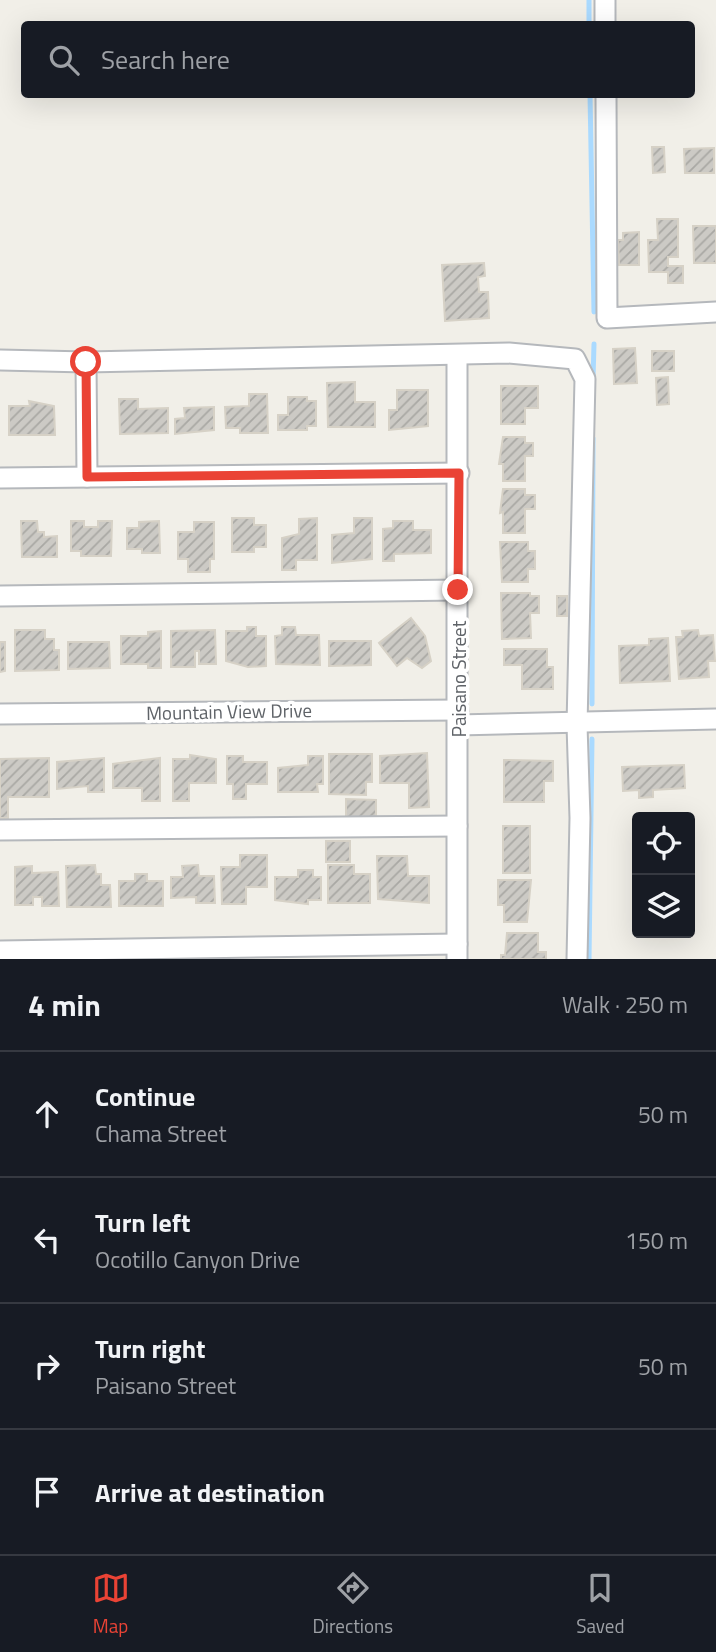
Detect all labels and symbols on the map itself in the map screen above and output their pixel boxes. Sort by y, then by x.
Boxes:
route start [70,346,101,377]
route end [442,574,473,605]
street label: Paisano Street [444,620,473,737]
street label: Mountain View Drive [146,695,312,727]

